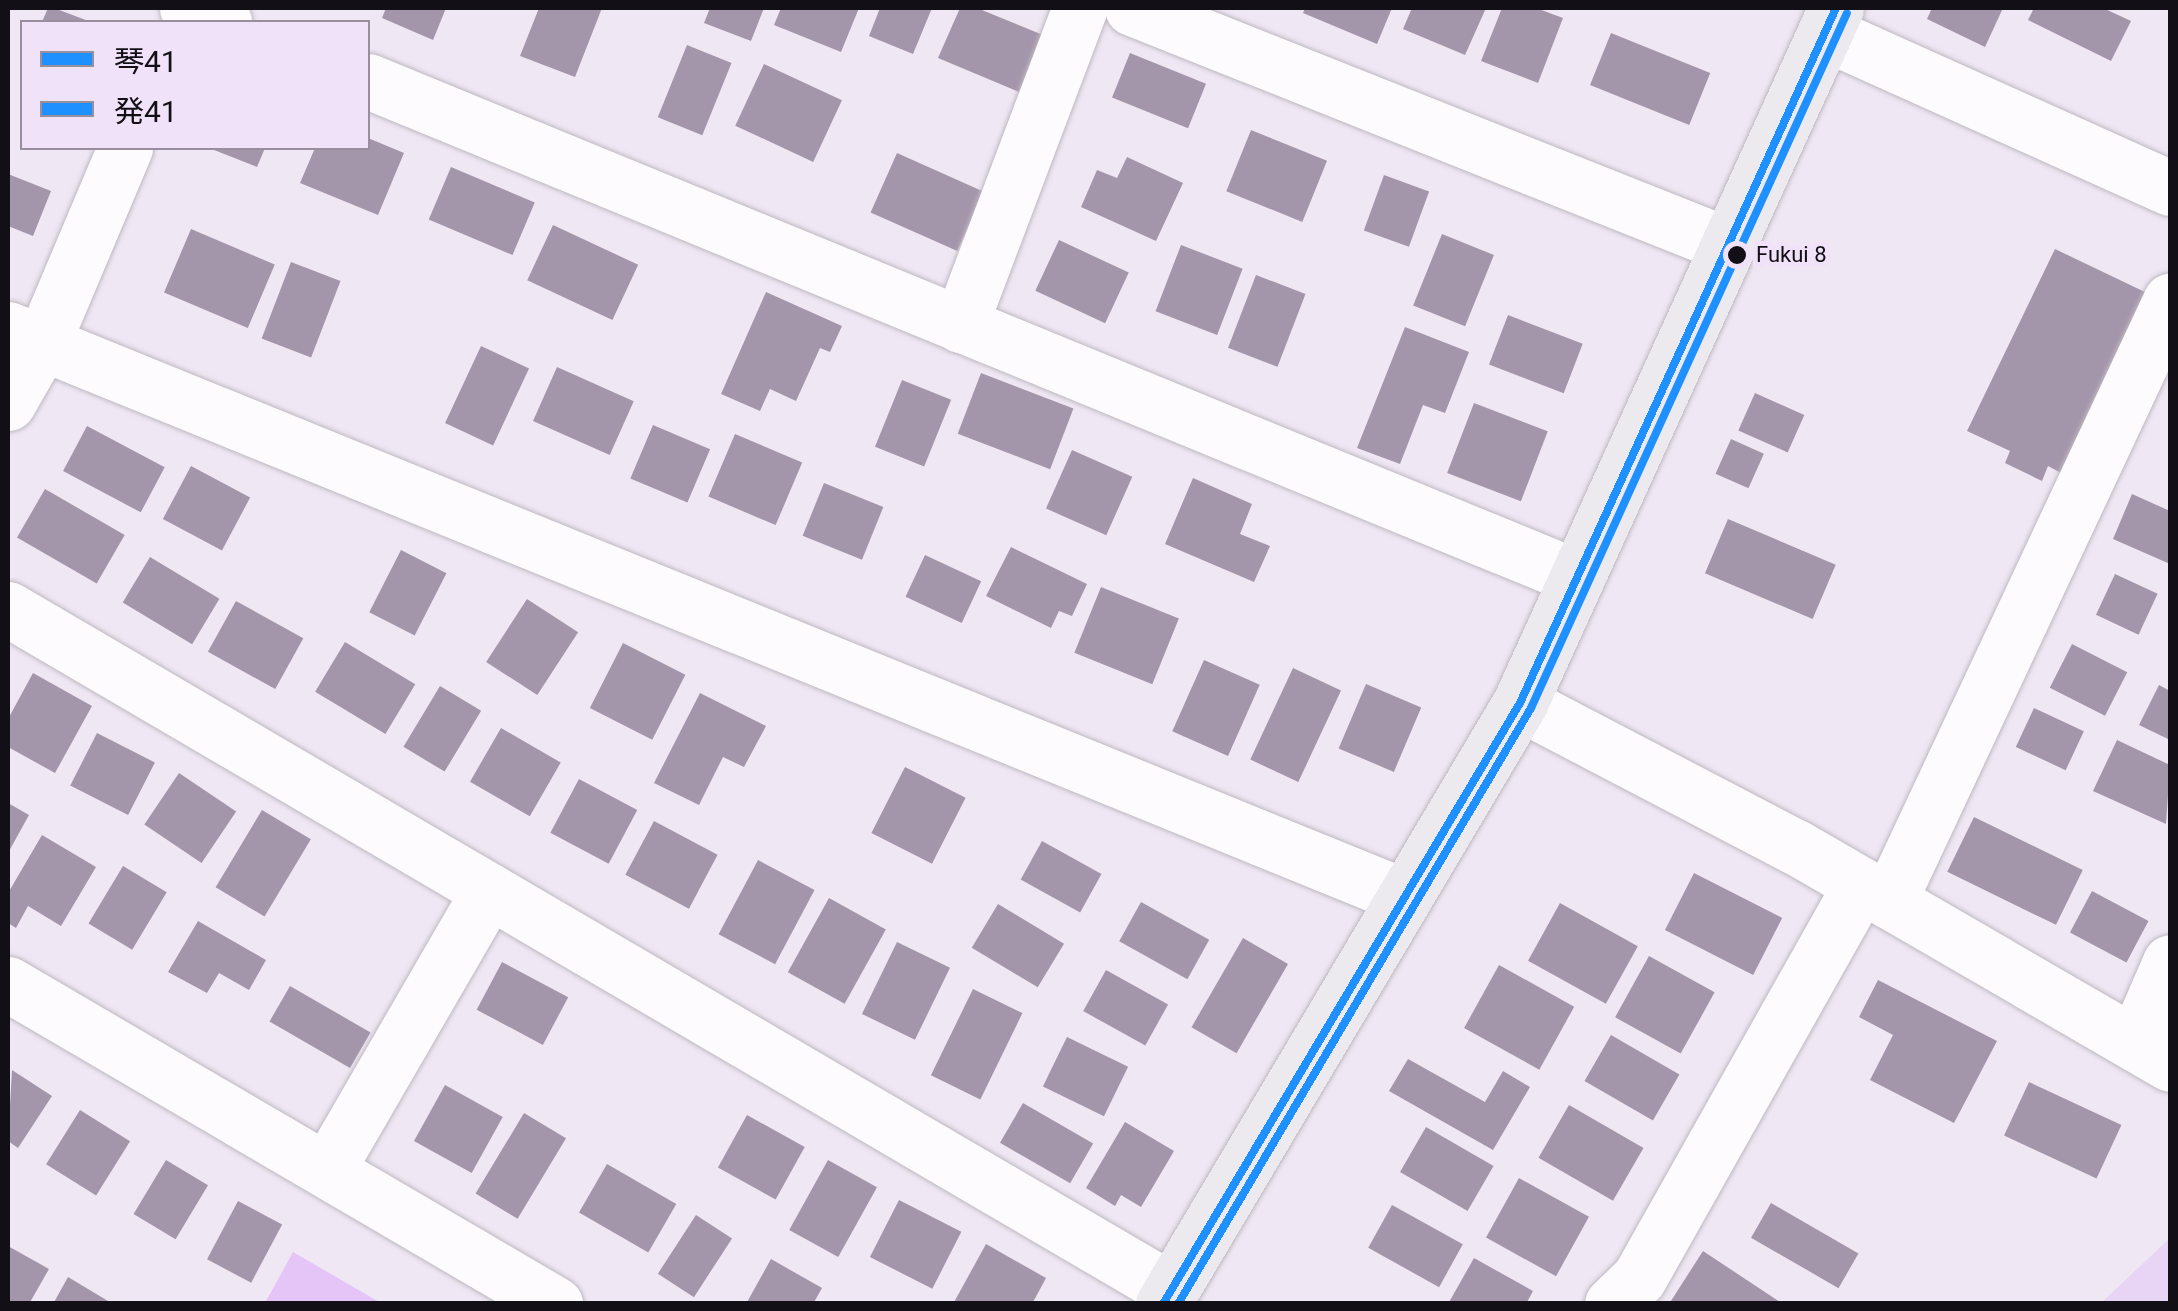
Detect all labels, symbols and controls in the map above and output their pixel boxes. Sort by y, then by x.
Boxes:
legend [20,20,370,150]
text: 琴41 [114,44,178,79]
text: 発41 [114,94,178,129]
place label: Fukui 8 [1756,242,1827,268]
marker: Fukui 8 [1727,245,1747,265]

